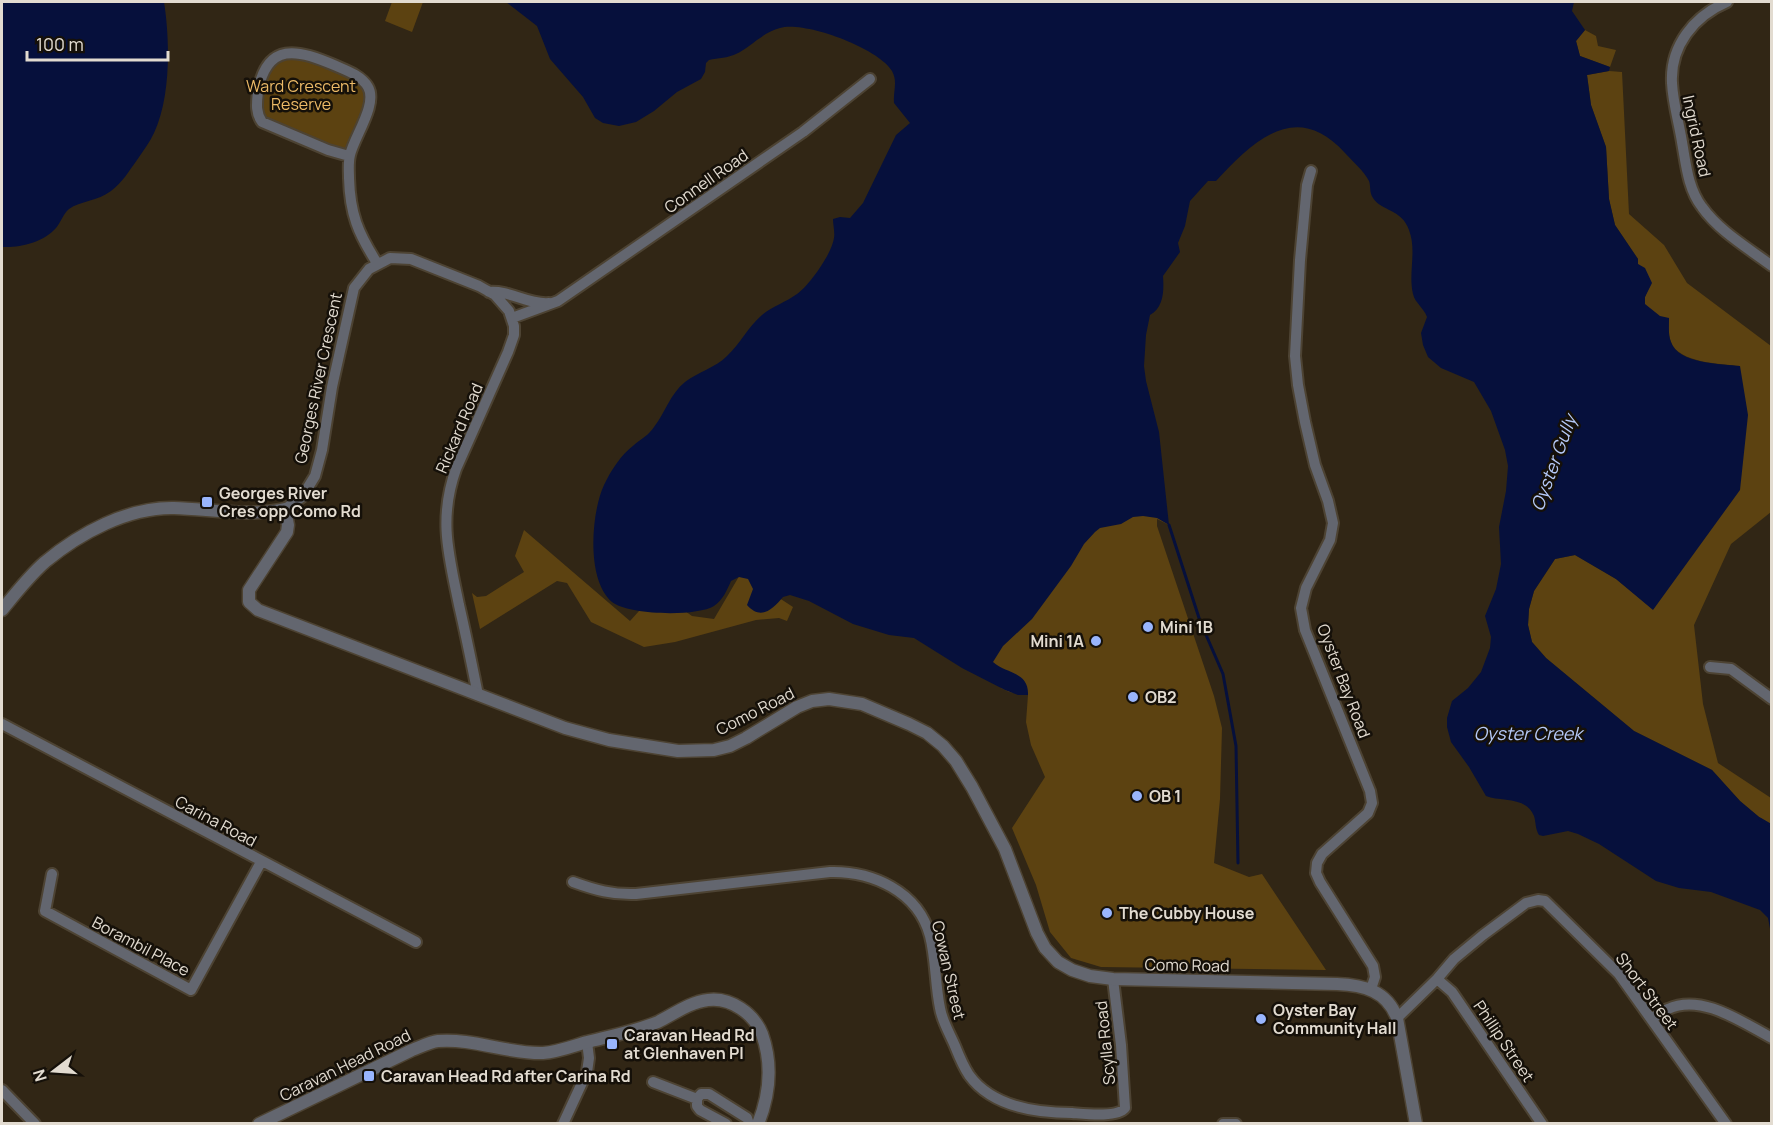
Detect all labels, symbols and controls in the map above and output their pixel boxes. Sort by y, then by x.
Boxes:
scale bar [27,24,168,62]
text: 100 m [36,32,84,56]
park label: Ward Crescent Reserve [246,75,356,115]
street label: Ingrid Road [1678,93,1716,179]
street label: Connell Road [660,144,752,218]
street label: Georges River Crescent [289,290,347,466]
street label: Rickard Road [430,380,488,476]
water label: Oyster Gully [1525,409,1582,514]
place label: Georges River Cres opp Como Rd [219,482,361,522]
marker: Georges River Cres opp Como Rd [200,495,214,509]
place label: Mini 1B [1160,616,1213,638]
marker: Mini 1B [1141,620,1155,634]
street label: Oyster Bay Road [1312,621,1376,741]
place label: Mini 1A [1030,630,1084,652]
marker: Mini 1A [1089,634,1103,648]
street label: Como Road [712,682,798,740]
place label: OB2 [1145,686,1177,708]
marker: OB2 [1126,690,1140,704]
water label: Oyster Creek [1474,721,1585,745]
place label: OB 1 [1149,785,1181,807]
marker: OB 1 [1130,789,1144,803]
street label: Carina Road [171,790,261,852]
place label: The Cubby House [1119,902,1255,924]
marker: The Cubby House [1100,906,1114,920]
street label: Borambil Place [88,911,194,981]
street label: Cowan Street [927,918,971,1022]
street label: Short Street [1611,948,1683,1034]
street label: Como Road [1144,953,1230,977]
street label: Phillip Street [1469,996,1539,1086]
place label: Oyster Bay Community Hall [1273,999,1397,1039]
street label: Scylla Road [1090,1000,1120,1086]
marker: Oyster Bay Community Hall [1254,1012,1268,1026]
street label: Caravan Head Road [276,1024,414,1106]
place label: Caravan Head Rd at Glenhaven Pl [624,1024,755,1064]
marker: Caravan Head Rd at Glenhaven Pl [605,1037,619,1051]
north arrow [24,1041,84,1101]
place label: Caravan Head Rd after Carina Rd [381,1065,631,1087]
text: N [27,1067,52,1084]
marker: Caravan Head Rd after Carina Rd [362,1069,376,1083]

